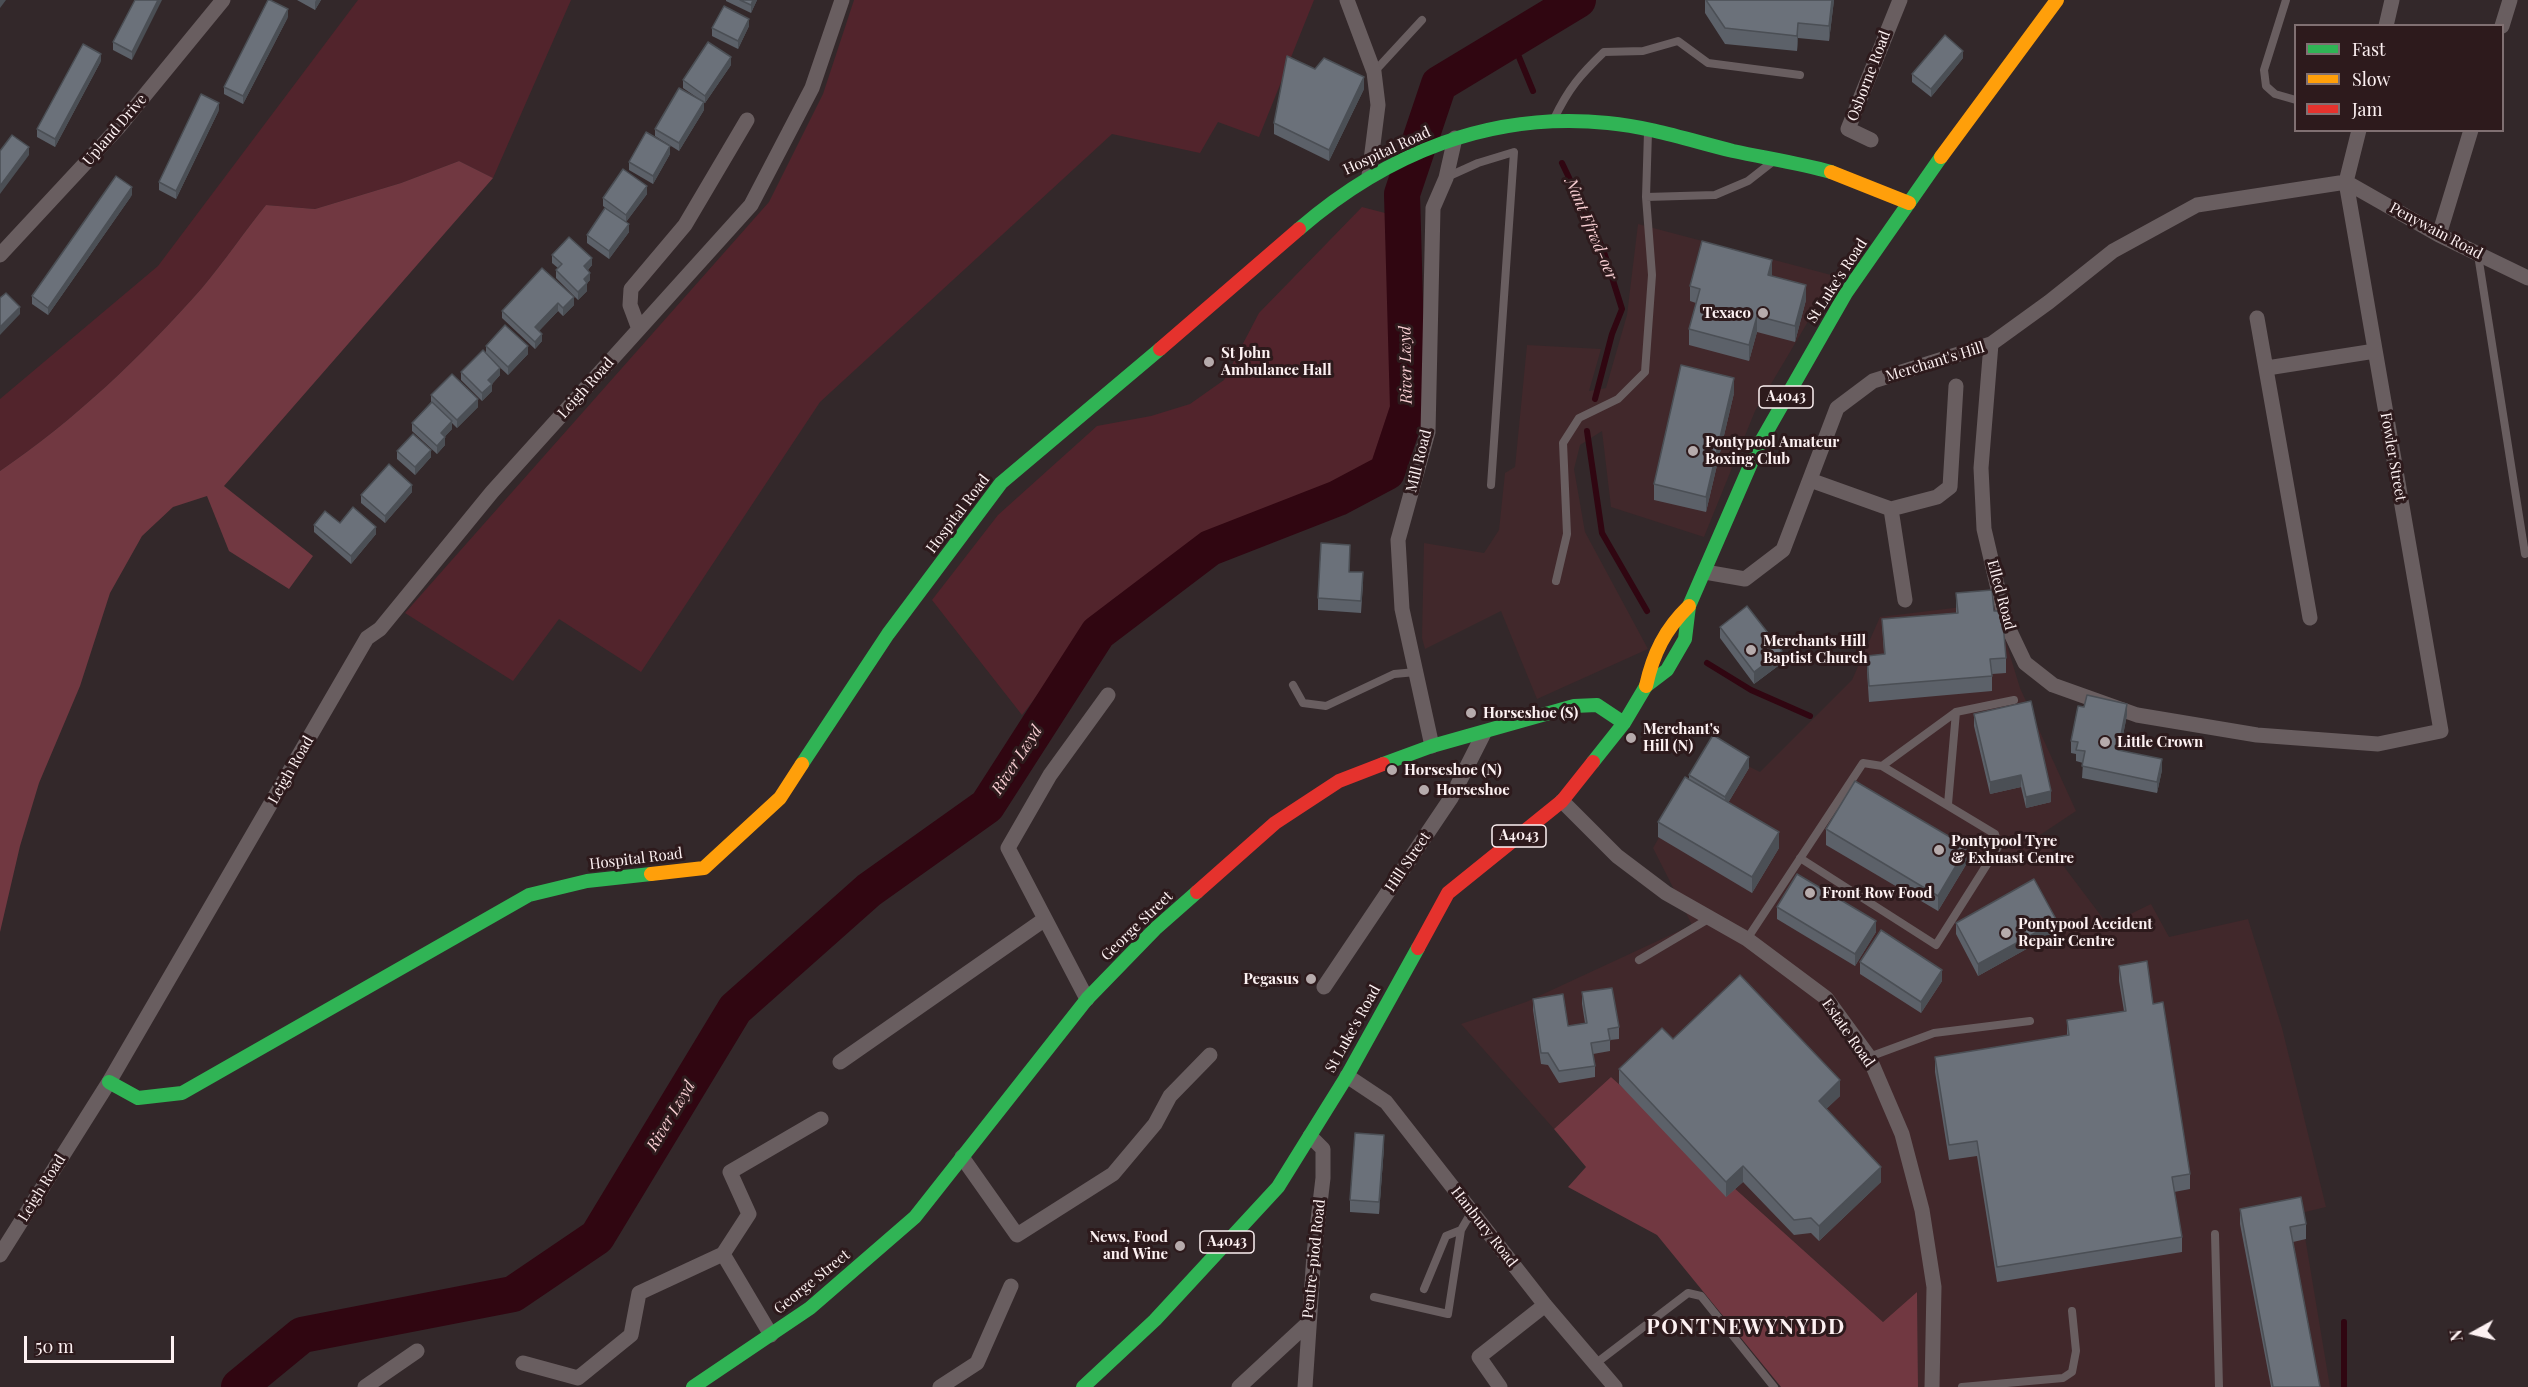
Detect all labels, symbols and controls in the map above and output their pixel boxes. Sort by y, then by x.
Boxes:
legend [2294,24,2504,132]
street label: Osborne Road [1843,28,1895,124]
text: Fast [2352,37,2385,61]
text: Slow [2352,67,2390,91]
street label: Upland Drive [79,91,151,169]
text: Jam [2352,97,2382,121]
street label: Hospital Road [1341,123,1433,179]
water label: Nant Ffrwd-oer [1561,175,1621,283]
street label: Penywain Road [2386,199,2486,263]
street label: St Luke's Road [1803,235,1871,327]
place label: Texaco [1703,304,1751,322]
marker: Texaco [1756,306,1770,320]
water label: River Lwyd [1396,326,1416,404]
street label: Merchant's Hill [1883,338,1987,386]
place label: St John Ambulance Hall [1221,344,1332,379]
street label: Leigh Road [554,354,618,422]
marker: St John Ambulance Hall [1202,355,1216,369]
road number: A4043 [1759,386,1813,408]
street label: Fowler Street [2376,411,2410,503]
street label: Mill Road [1403,428,1435,494]
place label: Pontypool Amateur Boxing Club [1705,433,1839,468]
marker: Pontypool Amateur Boxing Club [1686,444,1700,458]
street label: Hospital Road [923,471,993,557]
street label: Elled Road [1983,558,2019,632]
place label: Merchants Hill Baptist Church [1763,632,1868,667]
marker: Merchants Hill Baptist Church [1744,643,1758,657]
place label: Horseshoe (S) [1483,704,1578,722]
marker: Horseshoe (S) [1464,706,1478,720]
place label: Merchant's Hill (N) [1643,720,1720,755]
water label: River Lwyd [988,722,1046,798]
marker: Merchant's Hill (N) [1624,731,1638,745]
street label: Leigh Road [264,733,318,807]
place label: Little Crown [2117,733,2203,751]
marker: Little Crown [2098,735,2112,749]
place label: Horseshoe (N) [1404,761,1502,779]
marker: Horseshoe (N) [1385,763,1399,777]
place label: Horseshoe [1436,781,1510,799]
marker: Horseshoe [1417,783,1431,797]
road number: A4043 [1492,825,1546,847]
street label: Hill Street [1381,829,1435,895]
place label: Pontypool Tyre & Exhuast Centre [1951,832,2074,867]
marker: Pontypool Tyre & Exhuast Centre [1932,843,1946,857]
street label: Hospital Road [588,844,684,874]
place label: Front Row Food [1822,884,1933,902]
marker: Front Row Food [1803,886,1817,900]
street label: George Street [1098,887,1176,965]
place label: Pontypool Accident Repair Centre [2018,915,2153,950]
marker: Pontypool Accident Repair Centre [1999,926,2013,940]
place label: Pegasus [1243,970,1299,988]
marker: Pegasus [1304,972,1318,986]
street label: St Luke's Road [1322,982,1384,1076]
street label: Estate Road [1818,995,1878,1071]
water label: River Lwyd [643,1078,699,1154]
street label: Leigh Road [14,1151,70,1225]
street label: Hanbury Road [1447,1183,1521,1271]
street label: Pentre-piod Road [1299,1198,1329,1320]
place label: News, Food and Wine [1090,1228,1168,1263]
road number: A4043 [1200,1231,1254,1253]
marker: News, Food and Wine [1173,1239,1187,1253]
street label: George Street [770,1246,854,1318]
north arrow [2444,1303,2504,1363]
district label: PONTNEWYNYDD [1646,1314,1846,1340]
scale bar [27,1324,177,1362]
text: N [2444,1328,2467,1343]
text: 50 m [35,1334,74,1358]

